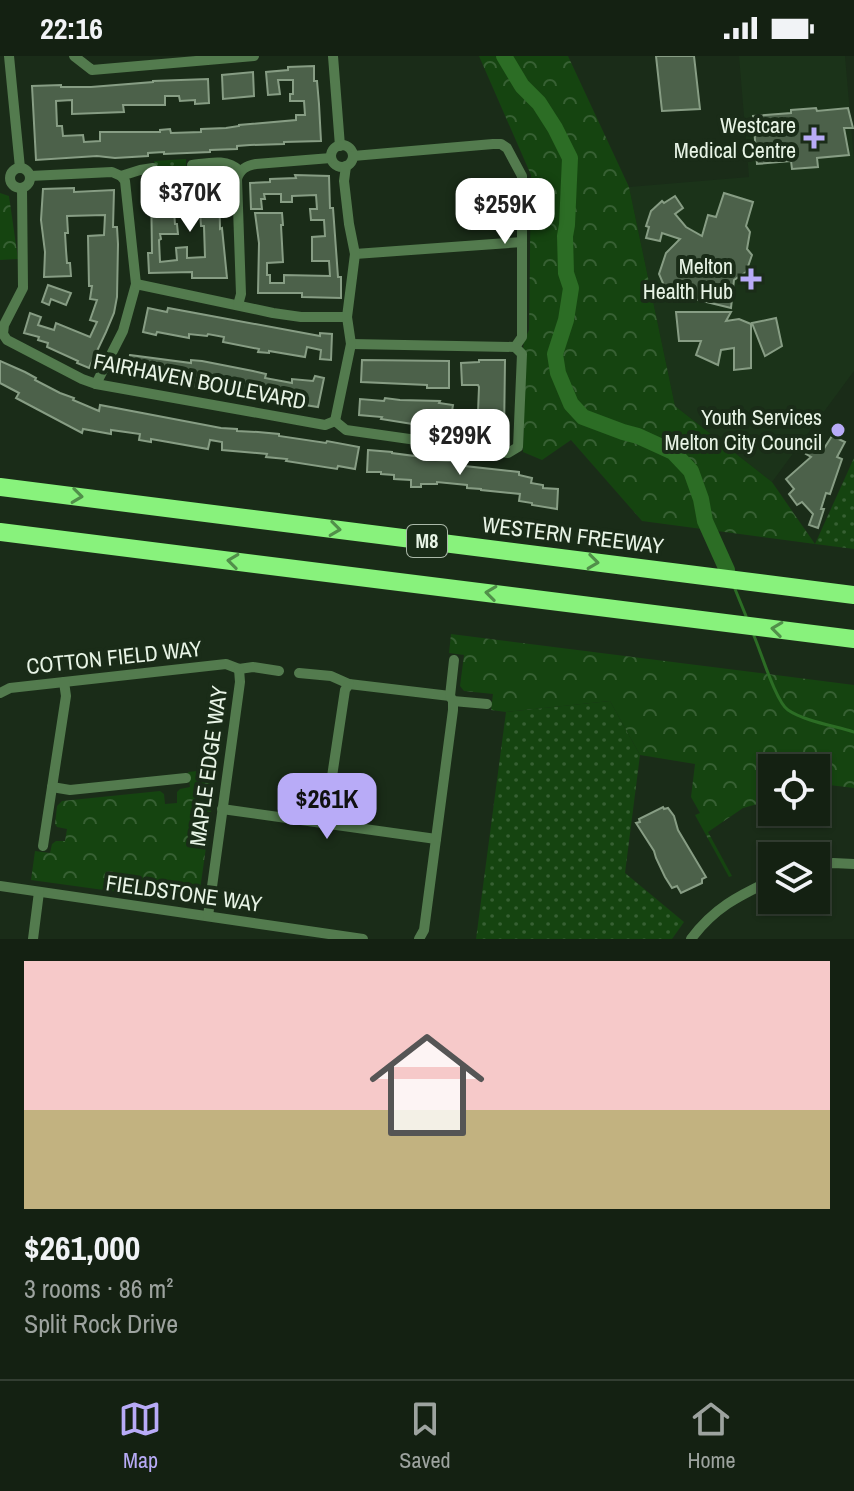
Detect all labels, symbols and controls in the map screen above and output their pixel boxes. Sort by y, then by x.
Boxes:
text: 22:16 [40,8,103,48]
place label: Westcare Medical Centre [674,110,796,165]
marker: Westcare Medical Centre [803,127,825,149]
pin: $370K [134,166,246,234]
text: $370K [159,174,221,209]
pin: $259K [449,178,561,246]
text: $259K [474,186,536,221]
place label: Melton Health Hub [643,251,733,306]
marker: Melton Health Hub [740,268,762,290]
street label: FAIRHAVEN BOULEVARD [91,346,309,416]
place label: Youth Services Melton City Council [665,402,822,457]
pin: $299K [404,409,516,477]
text: $299K [429,417,491,452]
marker: Youth Services Melton City Council [829,421,847,439]
one-way arrow [71,488,84,505]
street label: WESTERN FREEWAY [481,509,665,561]
one-way arrow [328,520,342,537]
road number: M8 [407,525,447,557]
one-way arrow [226,553,239,570]
one-way arrow [586,553,600,570]
one-way arrow [484,585,497,602]
one-way arrow [770,621,783,638]
street label: COTTON FIELD WAY [25,633,203,681]
street label: MAPLE EDGE WAY [182,684,234,848]
map controls [758,754,830,914]
button: locate [758,754,830,826]
pin: $261K [271,773,383,841]
text: $261K [296,781,358,816]
button: layers [758,842,830,914]
street label: FIELDSTONE WAY [104,867,264,919]
icon: home [355,1013,499,1157]
text: $261,000 [24,1225,140,1271]
text: 3 rooms · 86 m² [24,1271,173,1306]
text: Split Rock Drive [24,1306,178,1341]
tab: Map [118,1397,162,1475]
tab: Saved [399,1397,451,1475]
tab: Home [687,1397,736,1475]

